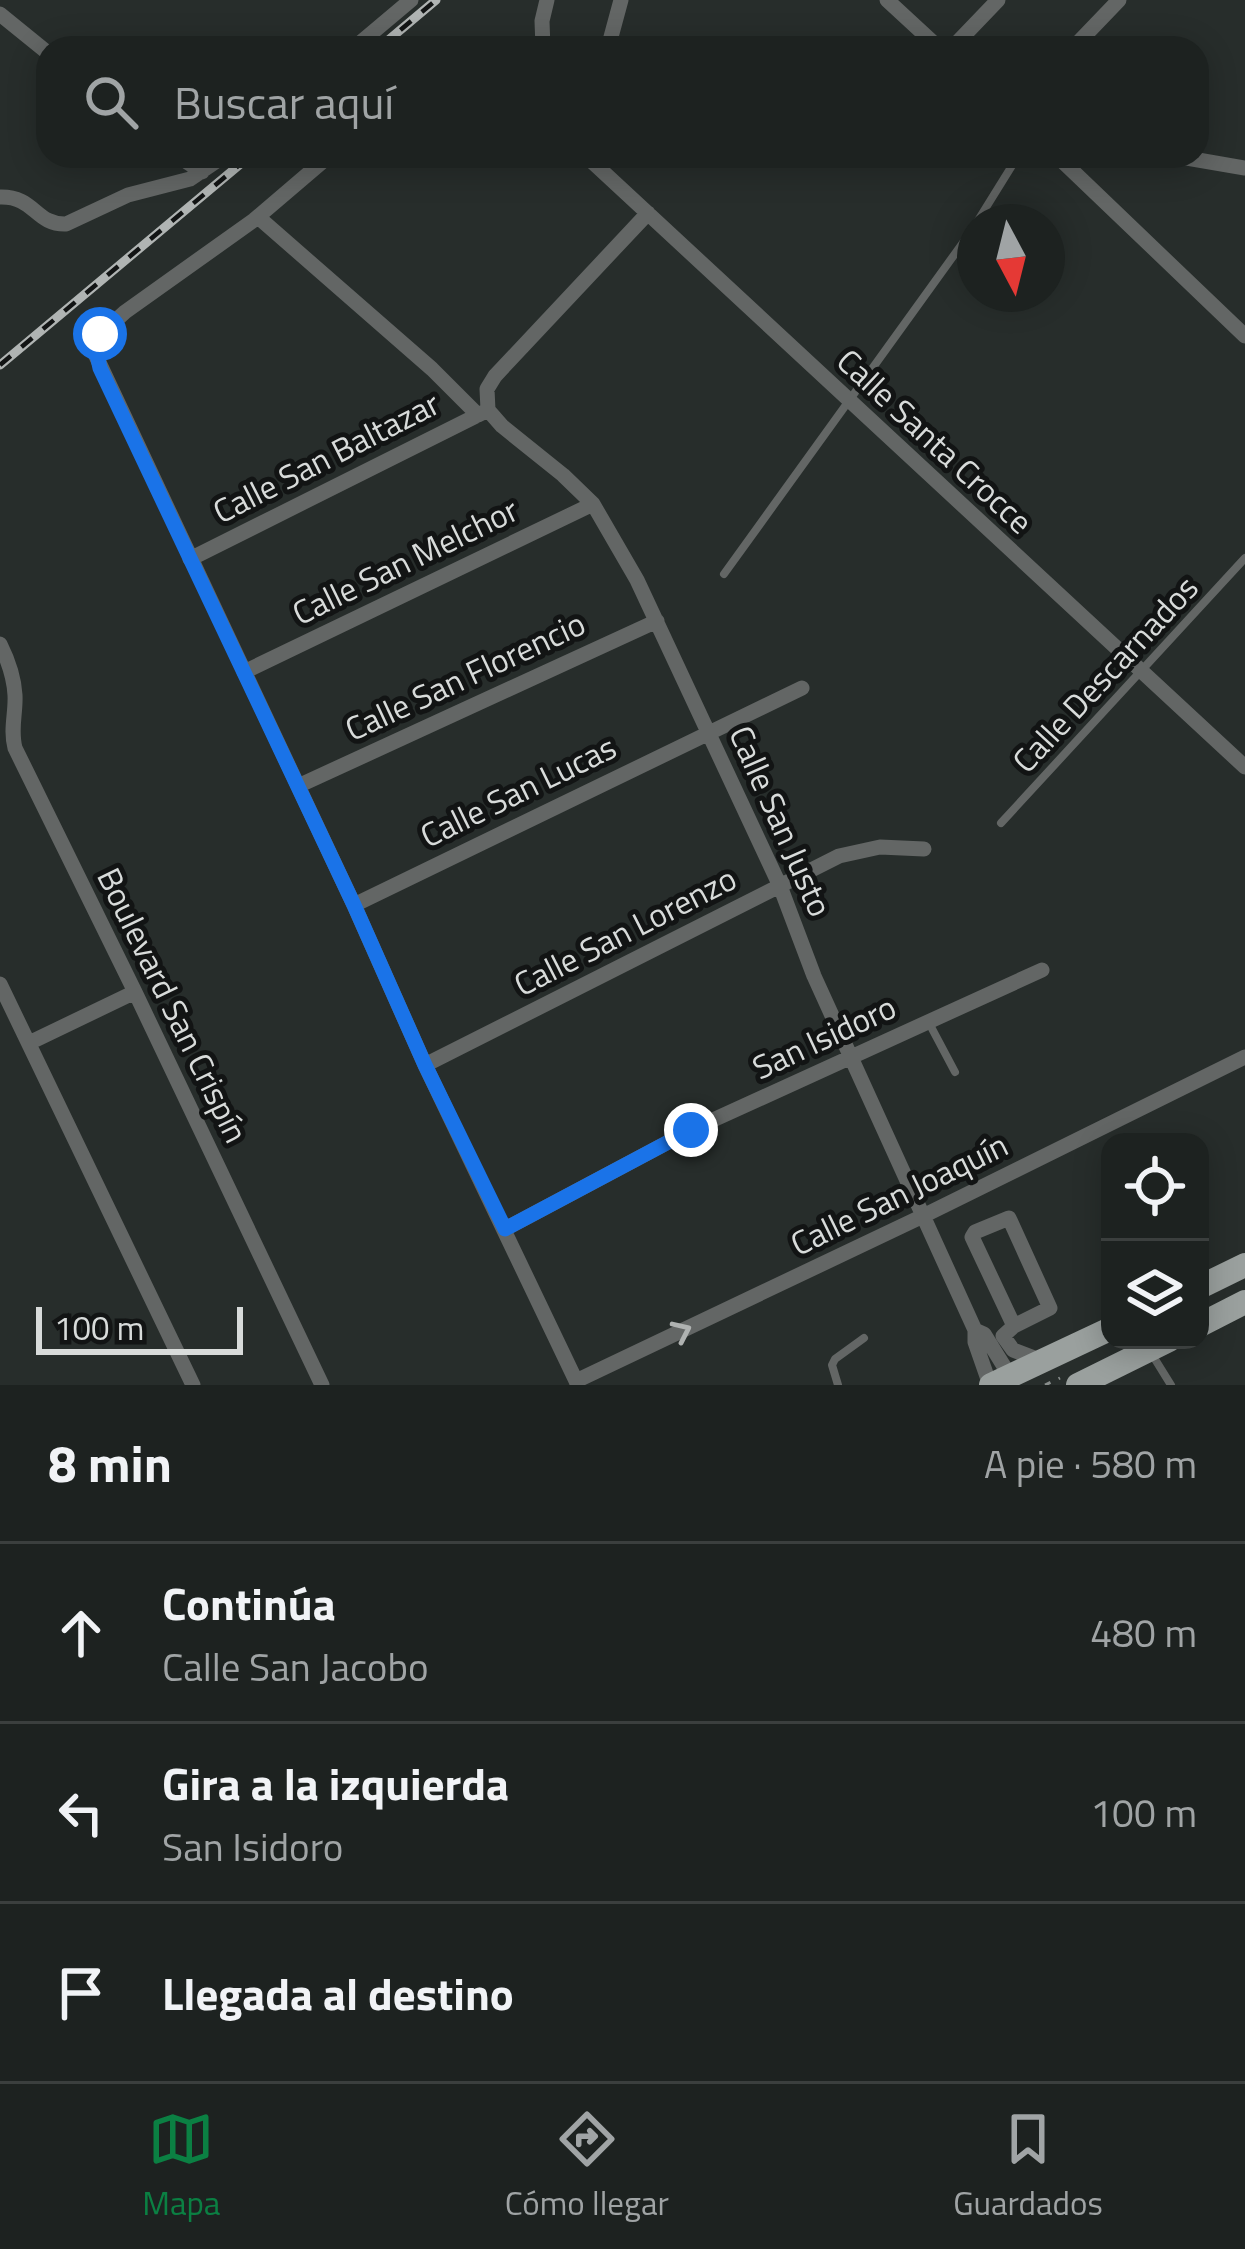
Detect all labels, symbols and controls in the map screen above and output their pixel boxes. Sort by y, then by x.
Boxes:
search box [36,36,1209,168]
text: Buscar aquí [174,68,394,136]
icon: search [78,69,144,135]
north arrow [957,204,1065,312]
route start [73,307,127,361]
street label: Calle Santa Crocce [826,337,1044,545]
street label: Calle San Baltazar [204,378,448,536]
street label: Calle San Melchor [284,485,526,637]
street label: Calle Descarnados [1000,564,1210,784]
street label: Calle San Florencio [337,598,593,754]
street label: Calle San Justo [717,717,845,925]
street label: Calle San Lucas [412,722,624,860]
street label: Calle San Lorenzo [505,853,745,1009]
street label: Boulevard San Crispín [85,859,261,1151]
street label: San Isidoro [744,982,904,1092]
route end [664,1103,718,1157]
street label: Calle San Joaquín [782,1120,1016,1268]
map controls [1101,1133,1209,1349]
button: locate [1101,1133,1209,1241]
button: layers [1101,1241,1209,1349]
scale bar [36,1301,243,1354]
text: 100 m [54,1303,144,1353]
one-way arrow [670,1322,691,1345]
text: 8 min [48,1424,172,1502]
text: A pie · 580 m [984,1434,1197,1493]
text: Continúa [162,1569,336,1637]
icon: ahead [48,1600,114,1666]
text: 480 m [1090,1603,1197,1662]
text: Calle San Jacobo [162,1637,429,1696]
text: Gira a la izquierda [162,1749,509,1817]
icon: left [48,1780,114,1846]
text: 100 m [1090,1783,1197,1842]
text: San Isidoro [162,1817,343,1876]
text: Llegada al destino [162,1959,514,2027]
icon: arrive [48,1960,114,2026]
tab: Mapa [142,2106,220,2228]
tab: Cómo llegar [505,2106,669,2228]
tab: Guardados [953,2106,1103,2228]

